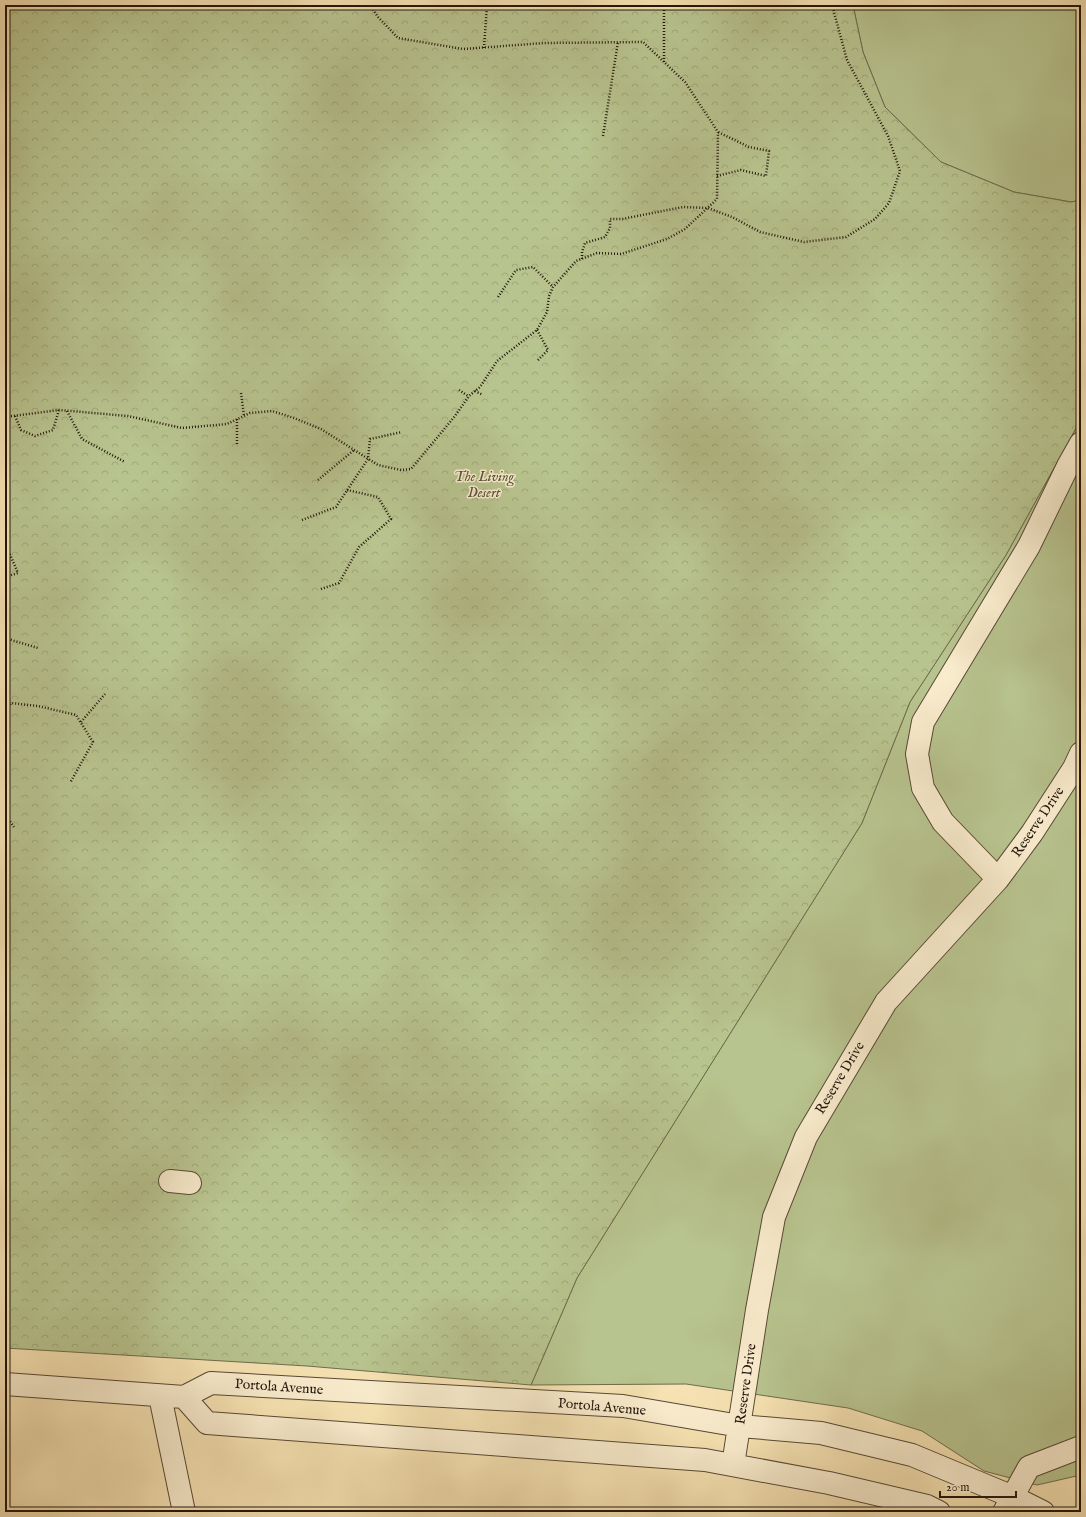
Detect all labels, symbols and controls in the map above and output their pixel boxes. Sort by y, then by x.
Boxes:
park label: The Living Desert [454,468,515,502]
street label: Reserve Drive [1008,783,1069,861]
street label: Reserve Drive [811,1038,869,1118]
street label: Reserve Drive [731,1342,761,1426]
street label: Portola Avenue [234,1375,324,1399]
street label: Portola Avenue [557,1394,647,1420]
scale bar [940,1473,1016,1499]
text: 20 m [946,1480,969,1495]

